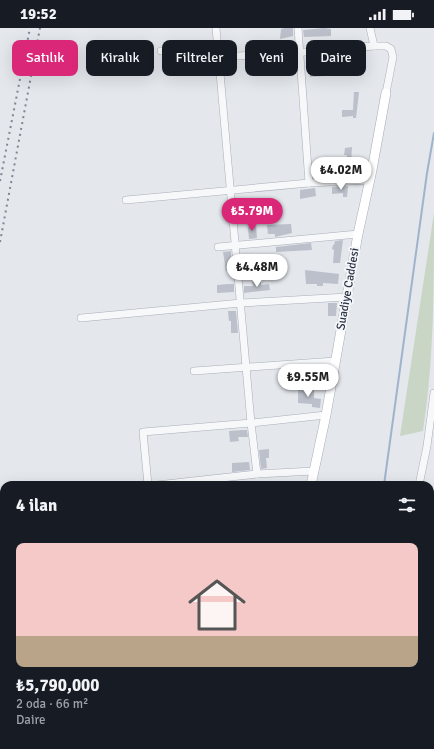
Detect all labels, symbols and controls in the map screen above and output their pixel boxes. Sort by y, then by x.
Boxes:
text: 19:52 [20,5,57,23]
chip: Satılık [12,40,78,76]
chip: Kiralık [86,40,154,76]
chip: Filtreler [162,40,237,76]
chip: Yeni [245,40,298,76]
chip: Daire [306,40,366,76]
pin: ₺4.02M [308,157,374,191]
text: ₺4.02M [320,162,362,178]
pin: ₺5.79M [219,198,285,232]
text: ₺5.79M [231,203,273,219]
street label: Suadiye Caddesi [333,247,363,331]
pin: ₺4.48M [224,254,290,288]
text: ₺4.48M [236,259,278,275]
pin: ₺9.55M [275,364,341,398]
text: ₺9.55M [287,369,329,385]
icon: filters [396,494,418,516]
text: 4 ilan [16,495,57,516]
icon: home [181,569,253,641]
text: ₺5,790,000 [16,675,99,696]
text: 2 oda · 66 m² [16,696,89,712]
text: Daire [16,712,46,728]

